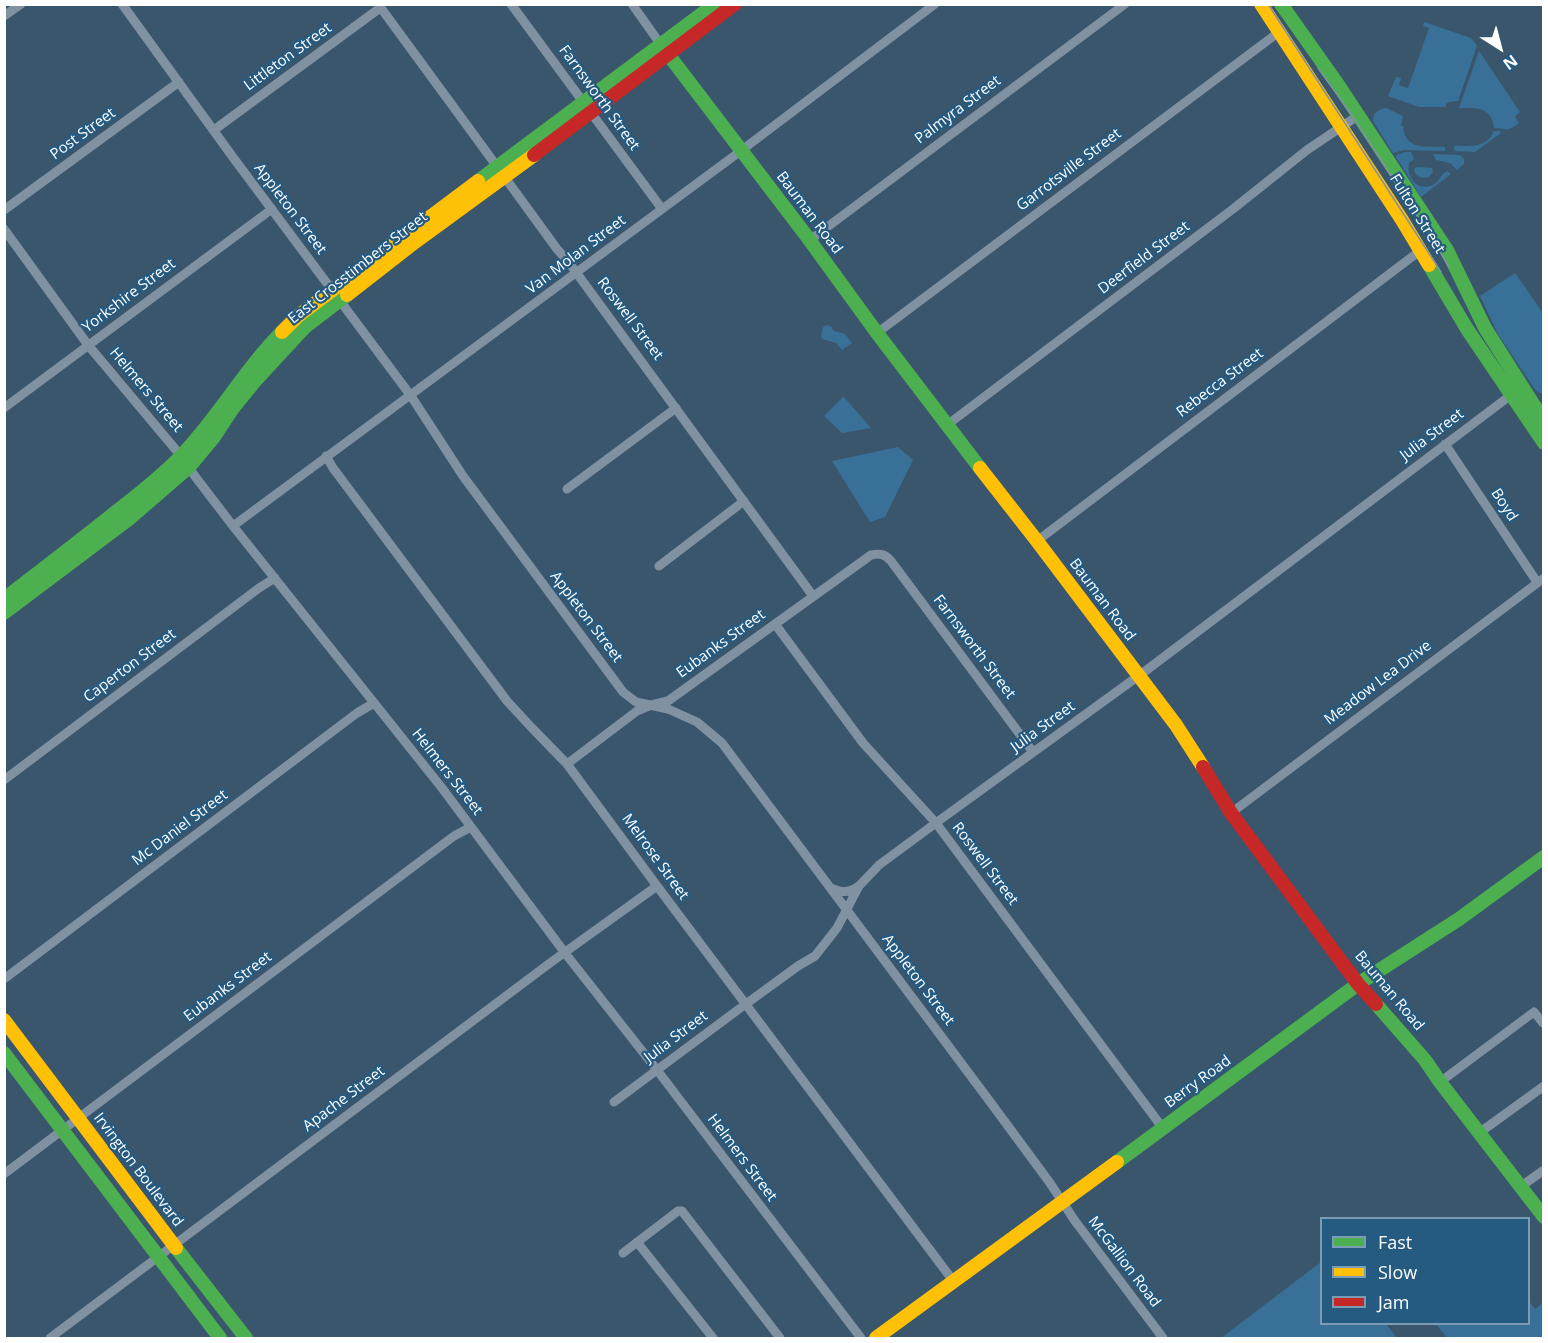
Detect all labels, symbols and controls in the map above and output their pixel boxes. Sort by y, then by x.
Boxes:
north arrow [1470,18,1530,78]
street label: Littleton Street [241,19,335,95]
street label: Farnsworth Street [555,42,643,154]
text: N [1499,50,1522,75]
street label: Palmyra Street [912,72,1004,148]
street label: Post Street [47,104,119,164]
street label: Garrotsville Street [1013,125,1125,215]
street label: Appleton Street [250,160,330,258]
street label: Bauman Road [772,168,846,258]
street label: Fulton Street [1385,171,1449,257]
street label: East Crosstimbers Street [285,208,431,328]
street label: Van Molan Street [523,212,629,298]
street label: Deerfield Street [1095,218,1193,298]
street label: Yorkshire Street [79,255,179,337]
street label: Roswell Street [593,274,667,364]
street label: Helmers Street [105,344,187,436]
street label: Rebecca Street [1173,345,1267,421]
street label: Julia Street [1397,405,1467,465]
street label: Boyd [1487,485,1521,525]
street label: Bauman Road [1065,555,1139,645]
street label: Appleton Street [546,568,626,666]
street label: Farnsworth Street [929,591,1019,703]
street label: Eubanks Street [673,606,769,682]
street label: Caperton Street [80,625,180,707]
street label: Meadow Lea Drive [1321,637,1435,729]
street label: Julia Street [1007,698,1079,756]
street label: Helmers Street [408,725,486,819]
street label: Mc Daniel Street [129,786,231,870]
street label: Melrose Street [618,810,692,904]
street label: Roswell Street [948,819,1022,909]
street label: Appleton Street [878,931,958,1029]
street label: Eubanks Street [181,948,275,1026]
street label: Bauman Road [1351,948,1427,1034]
street label: Julia Street [641,1007,711,1067]
street label: Berry Road [1161,1052,1235,1112]
street label: Apache Street [300,1062,388,1136]
street label: Irvington Boulevard [89,1110,187,1230]
street label: Helmers Street [703,1111,781,1205]
street label: McGallion Road [1084,1213,1164,1311]
legend [1320,1217,1530,1325]
text: Fast [1378,1230,1412,1254]
text: Slow [1378,1260,1417,1284]
text: Jam [1378,1290,1410,1314]

